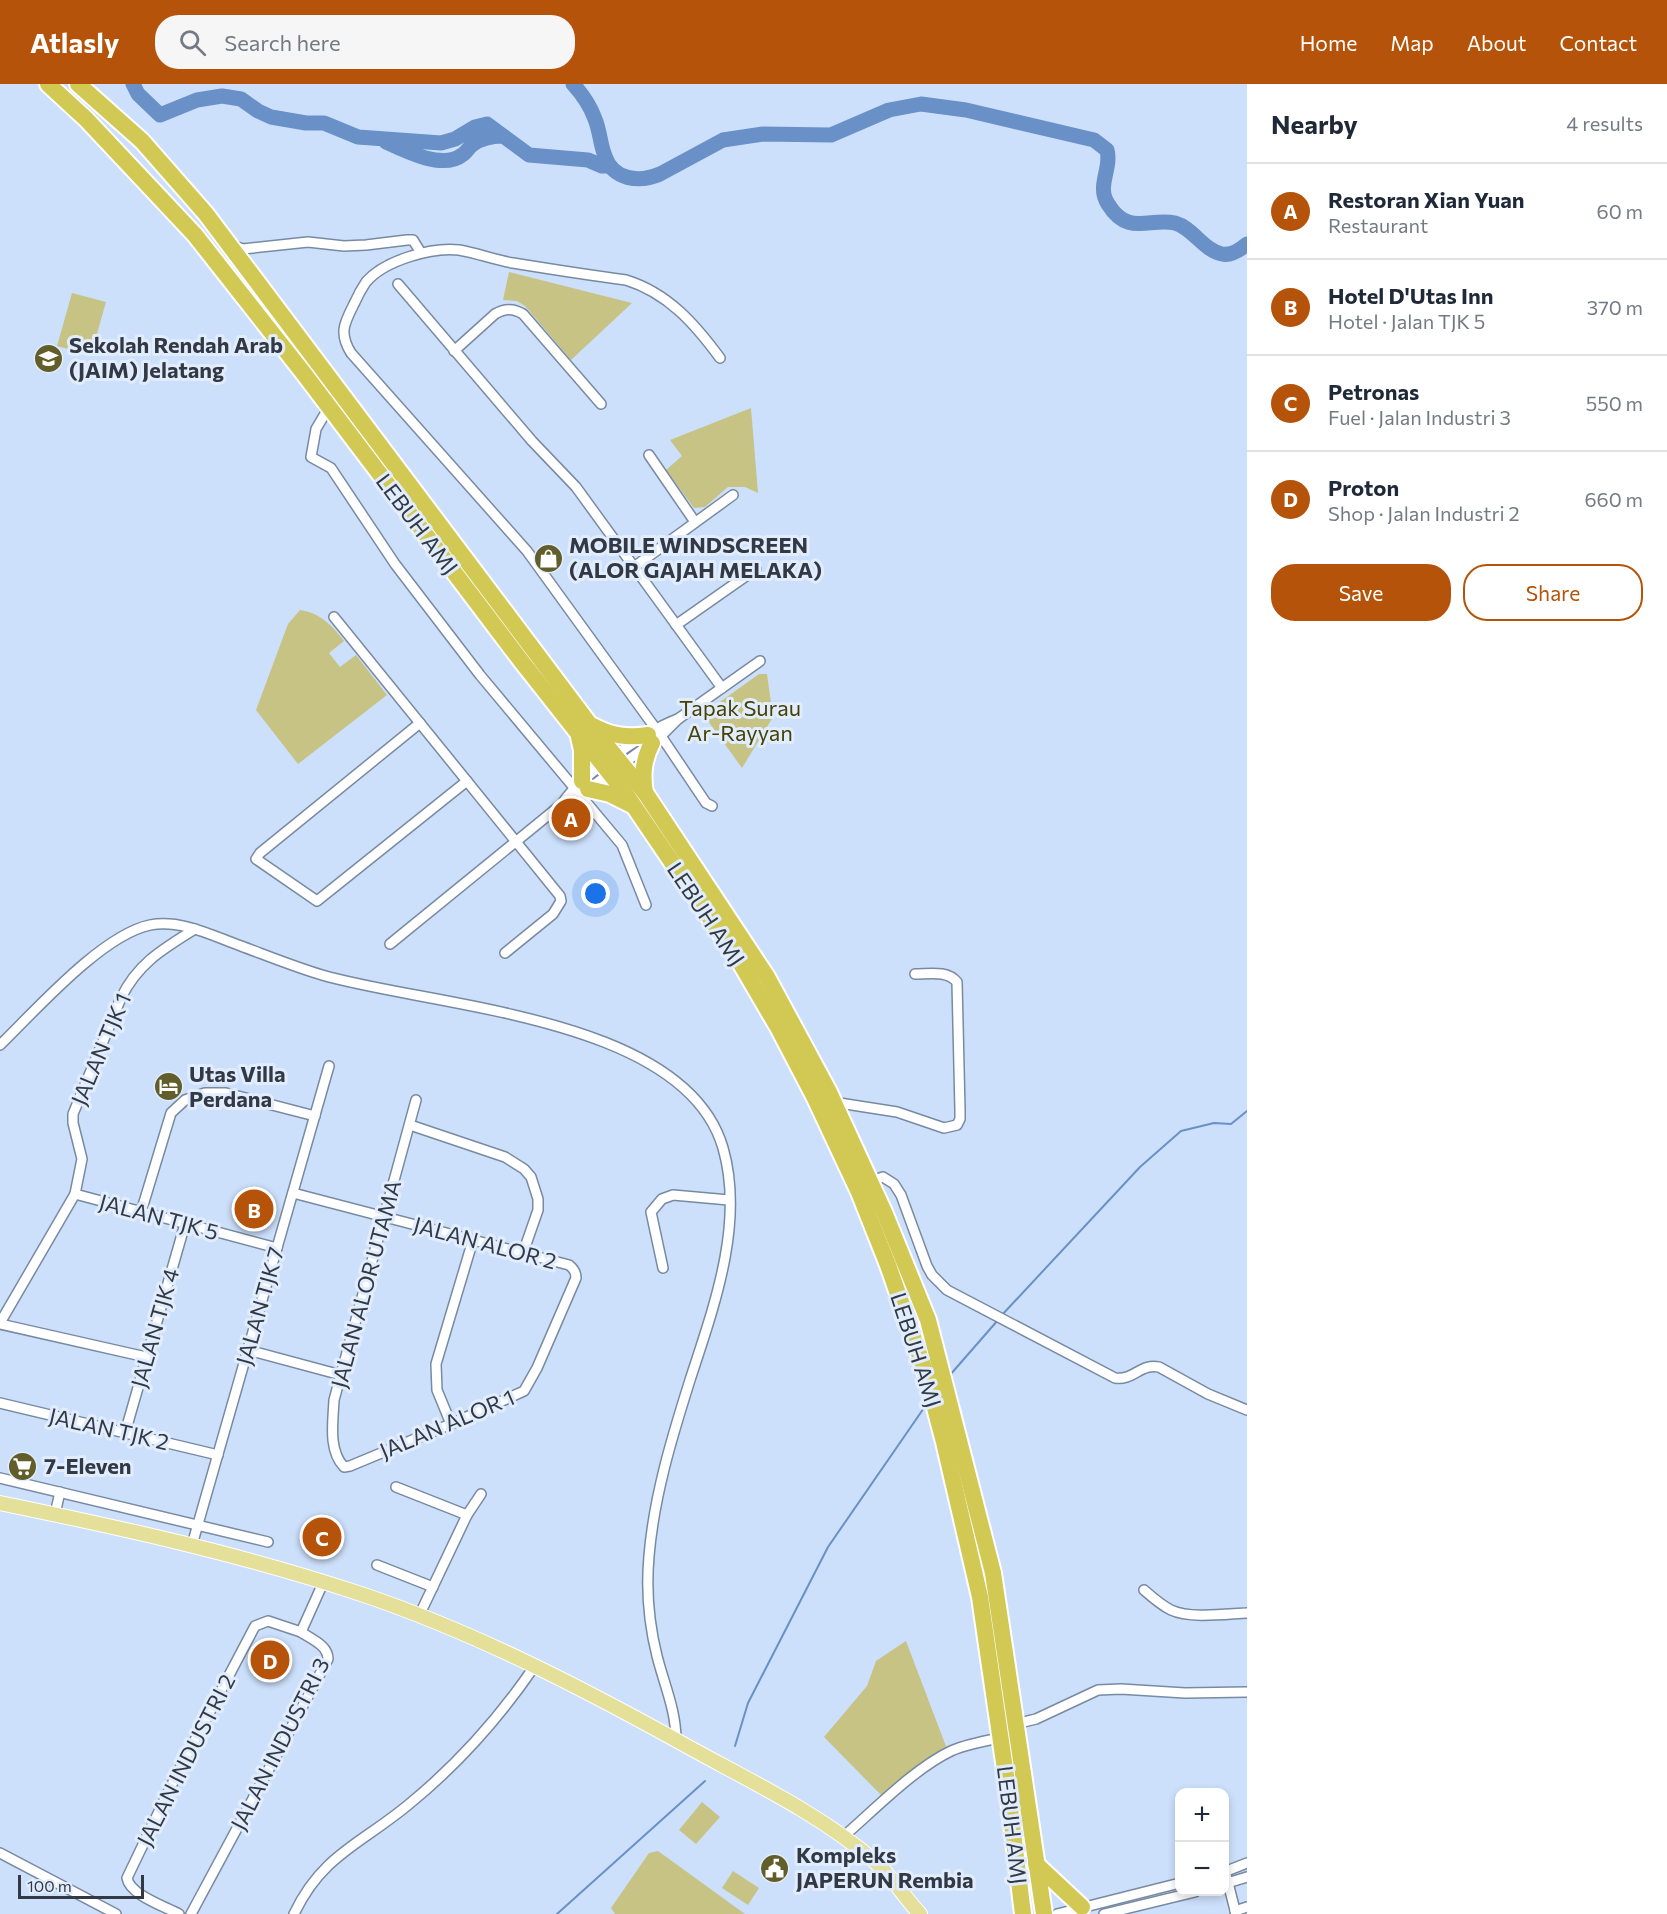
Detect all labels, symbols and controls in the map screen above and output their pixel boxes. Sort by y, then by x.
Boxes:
search box [155,15,575,69]
text: Atlasly [30,25,119,59]
icon: search [176,26,209,59]
text: Search here [224,29,341,56]
text: Home [1300,30,1357,55]
text: Map [1390,30,1434,55]
text: About [1467,30,1526,55]
text: Contact [1559,30,1637,55]
text: Nearby [1271,108,1358,139]
text: 4 results [1566,111,1643,135]
text: Restoran Xian Yuan [1328,186,1525,213]
text: A [1283,199,1298,223]
text: 60 m [1597,199,1643,223]
text: Restaurant [1328,213,1428,237]
text: Hotel D'Utas Inn [1328,282,1493,309]
text: B [1284,295,1297,319]
text: 370 m [1587,295,1643,319]
text: Hotel · Jalan TJK 5 [1328,309,1485,333]
place label: Sekolah Rendah Arab (JAIM) Jelatang [69,331,283,383]
school or university icon: Sekolah Rendah Arab (JAIM) Jelatang [32,342,64,374]
text: Petronas [1328,378,1419,405]
text: C [1284,391,1297,415]
text: 550 m [1586,391,1643,415]
text: Fuel · Jalan Industri 3 [1328,405,1511,429]
street label: LEBUH AMJ [371,468,464,579]
text: Proton [1328,474,1399,501]
text: D [1283,487,1298,511]
text: 660 m [1584,487,1643,511]
text: Shop · Jalan Industri 2 [1328,501,1520,525]
place label: MOBILE WINDSCREEN (ALOR GAJAH MELAKA) [569,531,822,583]
shop icon: MOBILE WINDSCREEN (ALOR GAJAH MELAKA) [532,542,564,574]
button: Save [1271,564,1451,621]
button: Share [1463,564,1643,621]
park label: Tapak Surau Ar-Rayyan [679,694,801,746]
pin: A [552,796,590,840]
street label: LEBUH AMJ [662,857,751,971]
your location [581,879,610,908]
street label: JALAN TJK 1 [65,989,136,1109]
place label: Utas Villa Perdana [189,1060,286,1112]
hotel icon: Utas Villa Perdana [152,1071,184,1103]
street label: JALAN ALOR UTAMA [325,1177,406,1391]
pin: B [234,1186,274,1232]
street label: JALAN TJK 5 [97,1188,222,1245]
street label: JALAN ALOR 2 [411,1210,559,1275]
street label: JALAN TJK 7 [230,1244,289,1368]
street label: JALAN TJK 4 [125,1265,184,1391]
street label: LEBUH AMJ [885,1289,948,1411]
street label: JALAN ALOR 1 [375,1383,518,1464]
street label: JALAN TJK 2 [47,1402,172,1455]
supermarket icon: 7-Eleven [7,1450,39,1482]
place label: 7-Eleven [44,1452,132,1479]
pin: C [302,1514,342,1560]
pin: D [250,1638,290,1682]
street label: JALAN INDUSTRI 3 [225,1654,335,1834]
street label: JALAN INDUSTRI 2 [131,1669,241,1850]
street label: LEBUH AMJ [992,1764,1033,1886]
map controls [1175,1788,1229,1896]
button: + [1175,1788,1229,1842]
place label: Kompleks JAPERUN Rembia [796,1841,974,1893]
button: − [1175,1842,1229,1896]
public building icon: Kompleks JAPERUN Rembia [759,1852,791,1884]
scale bar [18,1872,144,1900]
text: 100 m [27,1876,72,1895]

